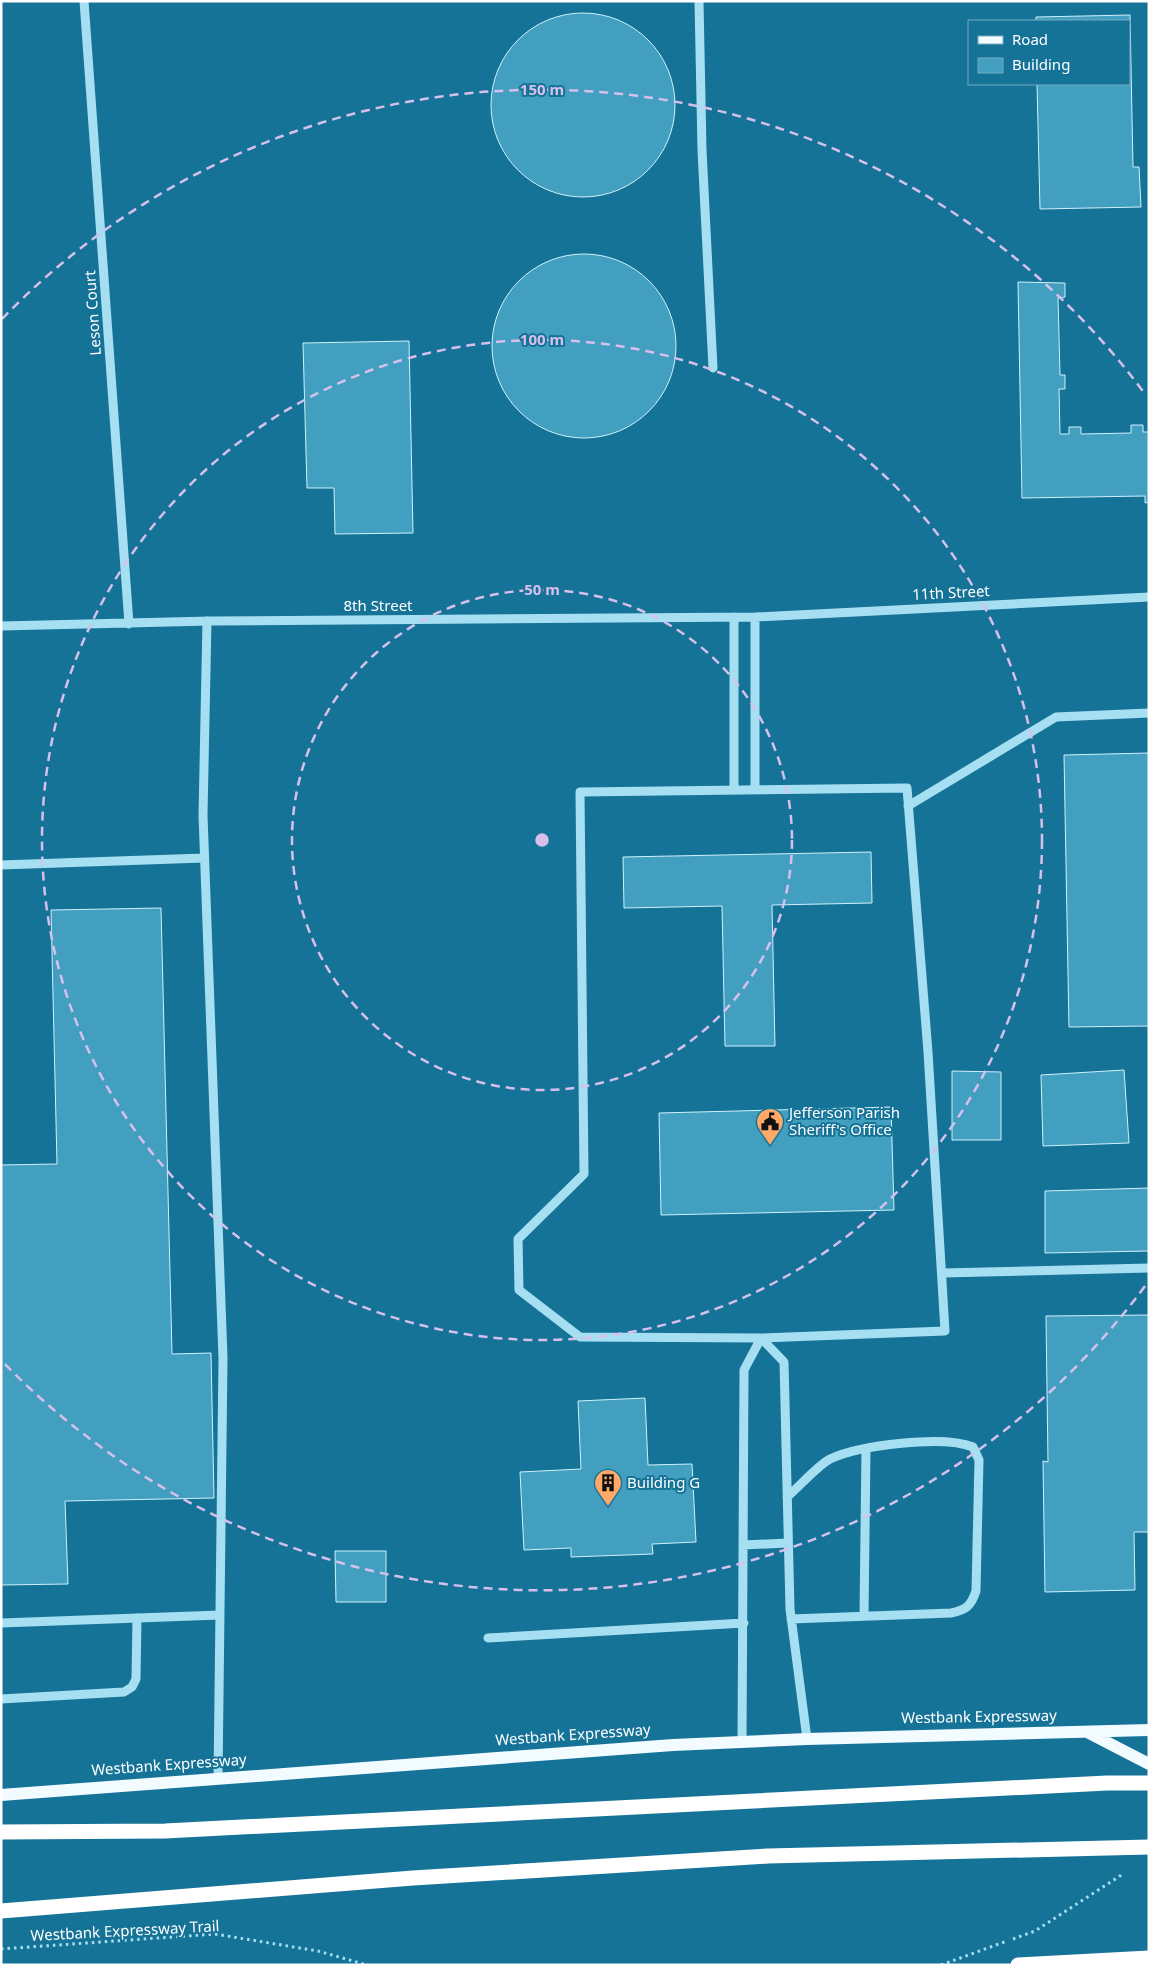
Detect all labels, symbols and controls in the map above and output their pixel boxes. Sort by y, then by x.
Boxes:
legend [968,20,1130,85]
text: Road [1012,29,1048,49]
text: Building [1012,54,1070,74]
text: 150 m [520,79,564,99]
street label: Leson Court [79,269,105,356]
text: 100 m [520,329,564,349]
text: 50 m [524,579,560,599]
street label: 11th Street [912,580,991,604]
street label: 8th Street [343,595,413,615]
centre of rings [533,831,551,849]
place label: Jefferson Parish Sheriff's Office [787,1102,900,1139]
public building icon: Jefferson Parish Sheriff's Office [755,1107,785,1146]
building icon: Building G [593,1468,623,1507]
place label: Building G [627,1472,700,1492]
street label: Westbank Expressway [901,1705,1057,1727]
street label: Westbank Expressway [495,1719,652,1749]
street label: Westbank Expressway [91,1749,248,1779]
street label: Westbank Expressway Trail [30,1915,220,1945]

